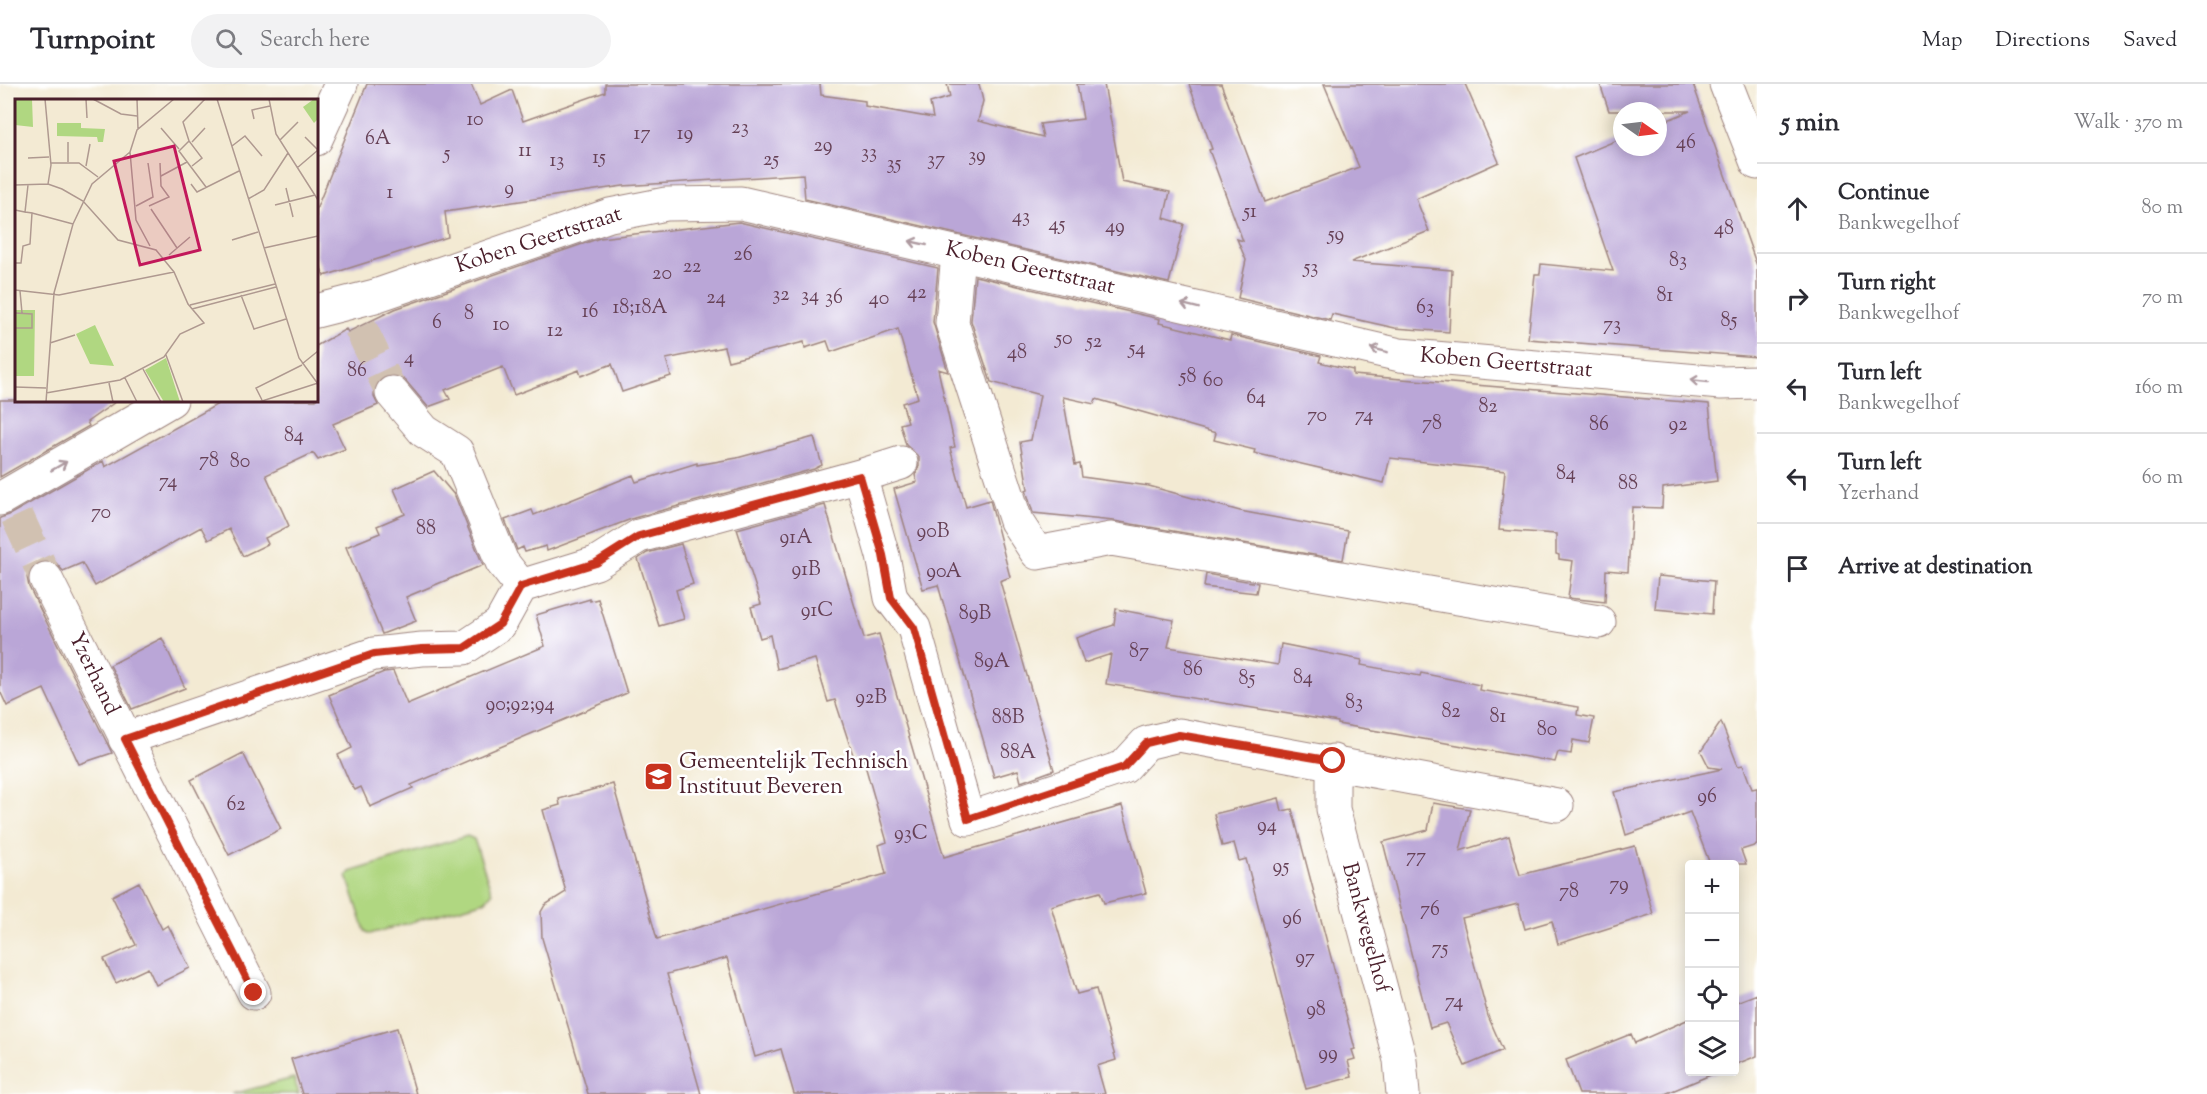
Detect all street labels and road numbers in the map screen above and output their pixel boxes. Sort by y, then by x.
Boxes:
street label: Koben Geertstraat [452,199,627,283]
street label: Koben Geertstraat [942,234,1118,304]
street label: Koben Geertstraat [1418,341,1594,388]
street label: Yzerhand [59,627,127,721]
street label: Bankwegelhof [1332,859,1398,998]

